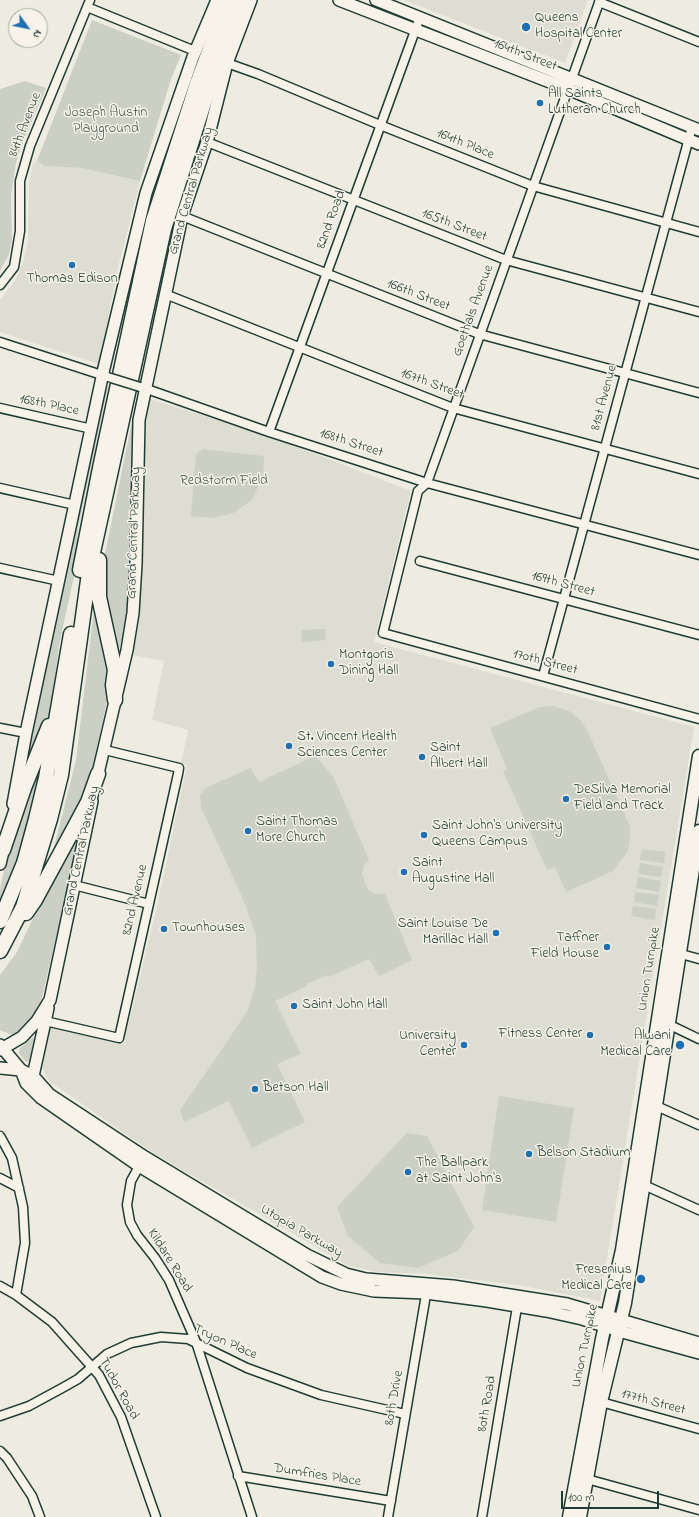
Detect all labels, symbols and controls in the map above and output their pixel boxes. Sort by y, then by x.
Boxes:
north arrow [8,8,48,48]
place label: Queens Hospital Center [535,11,622,44]
marker: Queens Hospital Center [520,21,532,33]
text: N [28,27,46,41]
street label: 164th Street [491,36,559,76]
place label: All Saints Lutheran Church [548,87,641,120]
street label: 84th Avenue [6,90,46,160]
marker: All Saints Lutheran Church [535,98,545,108]
park label: Joseph Austin Playground [65,106,147,138]
street label: Grand Central Parkway [166,125,218,257]
street label: 164th Place [434,126,496,164]
street label: 82nd Road [314,189,350,251]
street label: 165th Street [419,206,489,246]
marker: Thomas Edison [67,260,77,270]
street label: Goethals Avenue [450,263,498,359]
place label: Thomas Edison [26,272,118,288]
street label: 166th Street [384,276,452,316]
street label: 81st Avenue [588,364,622,432]
street label: 167th Street [398,366,466,404]
street label: 168th Place [18,392,80,420]
street label: 168th Street [317,426,385,462]
street label: Grand Central Parkway [124,467,146,599]
park label: Redstorm Field [180,474,268,490]
street label: 169th Street [529,568,597,602]
street label: 170th Street [511,646,579,680]
place label: Montgoris Dining Hall [339,648,398,680]
marker: Montgoris Dining Hall [326,659,336,669]
place label: St. Vincent Health Sciences Center [297,730,397,762]
marker: St. Vincent Health Sciences Center [284,741,294,751]
place label: Saint Albert Hall [430,741,488,774]
marker: Saint Albert Hall [417,752,427,762]
place label: DeSilva Memorial Field and Track [574,783,671,816]
street label: Grand Central Parkway [60,785,104,917]
marker: DeSilva Memorial Field and Track [561,794,571,804]
place label: Saint Thomas More Church [256,815,338,848]
place label: Saint John's University Queens Campus [432,819,562,852]
marker: Saint Thomas More Church [243,826,253,836]
marker: Saint John's University Queens Campus [419,830,429,840]
place label: Saint Augustine Hall [412,856,494,888]
street label: 82nd Avenue [120,863,152,937]
marker: Saint Augustine Hall [399,867,409,877]
place label: Saint Louise De Marillac Hall [397,917,488,950]
place label: Townhouses [172,921,245,937]
marker: Townhouses [159,924,169,934]
street label: Union Turnpike [635,926,665,1012]
marker: Saint Louise De Marillac Hall [491,928,501,938]
place label: Taffner Field House [531,931,599,964]
marker: Taffner Field House [602,942,612,952]
place label: Saint John Hall [302,998,387,1014]
marker: Saint John Hall [289,1001,299,1011]
place label: Fitness Center [499,1027,582,1043]
place label: University Center [399,1029,456,1062]
place label: Alwani Medical Care [600,1029,671,1062]
marker: Fitness Center [585,1030,595,1040]
marker: Alwani Medical Care [674,1039,686,1051]
marker: University Center [459,1040,469,1050]
place label: Betson Hall [263,1081,329,1097]
marker: Betson Hall [250,1084,260,1094]
place label: Belson Stadium [537,1146,630,1162]
marker: Belson Stadium [524,1149,534,1159]
place label: The Ballpark at Saint John's [416,1156,502,1188]
marker: The Ballpark at Saint John's [403,1167,413,1177]
street label: Utopia Parkway [257,1202,345,1262]
street label: Kildare Road [143,1226,195,1296]
place label: Fresenius Medical Care [561,1263,632,1296]
marker: Fresenius Medical Care [635,1273,647,1285]
street label: Union Turnpike [569,1303,603,1389]
street label: Tryon Place [191,1322,259,1364]
street label: Tudor Road [94,1355,142,1423]
street label: 80th Drive [382,1369,408,1427]
street label: 80th Road [475,1375,501,1433]
street label: 177th Street [619,1386,687,1420]
street label: Dumfries Place [272,1461,362,1491]
scale bar [563,1483,661,1509]
text: 100 m [568,1489,595,1507]

